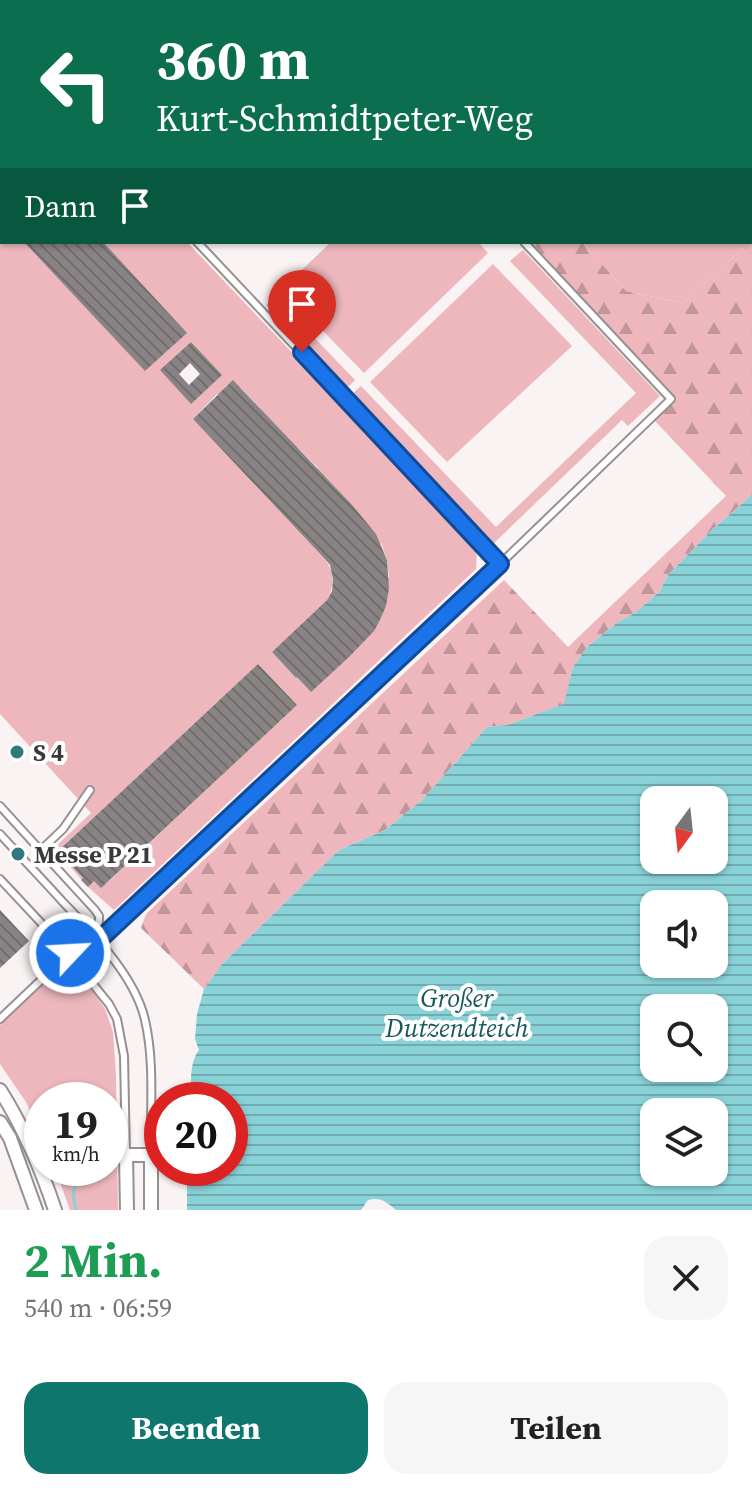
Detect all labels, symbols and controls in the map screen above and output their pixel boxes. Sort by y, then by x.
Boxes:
text: 360 m [156,21,310,98]
icon: left [24,32,128,136]
text: Kurt-Schmidtpeter-Weg [156,94,533,143]
icon: arrive [113,184,157,228]
text: Dann [24,186,97,227]
pin [268,270,336,352]
icon: arrive [280,282,324,326]
place label: S 4 [33,736,64,769]
marker: S 4 [8,743,26,761]
north arrow [640,786,728,874]
map controls [640,786,728,1186]
place label: Messe P 21 [34,838,153,871]
marker: Messe P 21 [9,845,27,863]
button: sound [640,890,728,978]
position arrow [28,911,112,995]
water label: Großer Dutzendteich [384,980,529,1046]
button: search [640,994,728,1082]
speed limit sign: 20 [144,1082,248,1186]
text: 19 [54,1097,98,1151]
button: layers [640,1098,728,1186]
text: km/h [52,1140,100,1168]
text: 2 Min. [24,1227,162,1293]
button: close [644,1236,728,1320]
text: 540 m · 06:59 [24,1290,172,1326]
button: Beenden [24,1382,368,1474]
button: Teilen [384,1382,728,1474]

